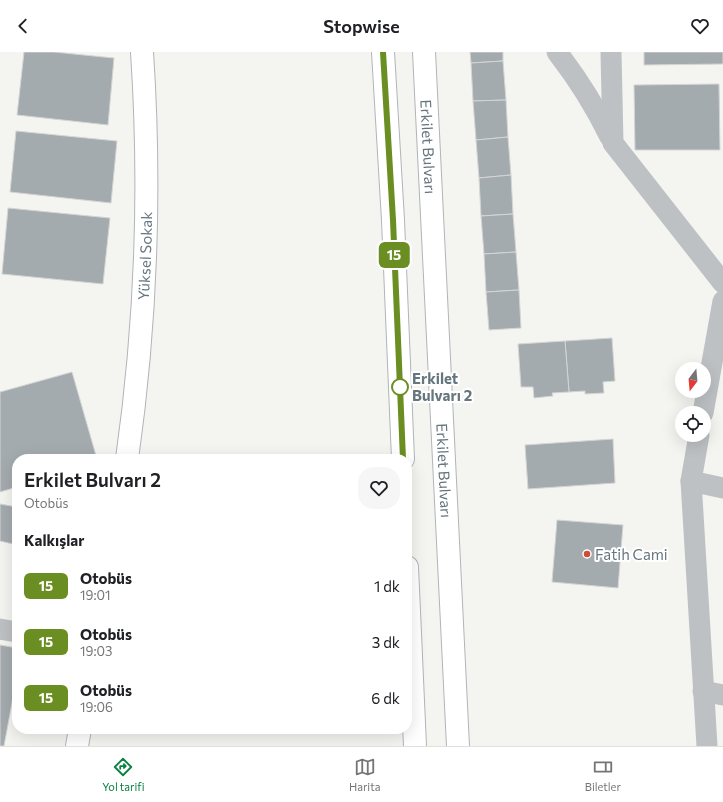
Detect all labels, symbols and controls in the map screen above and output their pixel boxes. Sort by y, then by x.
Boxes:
icon: back [12,15,34,37]
text: Stopwise [323,15,400,37]
icon: heart [689,15,711,37]
street label: Erkilet Bulvarı [417,99,440,195]
street label: Yüksel Sokak [134,211,155,301]
line badge: 15 [376,242,412,268]
text: 15 [387,246,401,263]
north arrow [675,362,711,398]
map controls [675,362,711,442]
place label: Erkilet Bulvarı 2 [412,369,472,404]
marker: Erkilet Bulvarı 2 [391,378,409,396]
button: locate [675,406,711,442]
street label: Erkilet Bulvarı [433,423,456,518]
button: heart [358,467,400,509]
text: Erkilet Bulvarı 2 [24,468,161,491]
text: Otobüs [24,495,69,511]
text: Kalkışlar [24,531,84,549]
place label: Fatih Cami [595,545,668,563]
marker: Fatih Cami [582,549,592,559]
text: Otobüs [80,569,132,587]
text: 15 [39,577,53,594]
text: 1 dk [374,577,400,595]
text: 19:01 [80,587,111,603]
text: Otobüs [80,625,132,643]
text: 15 [39,633,53,650]
text: 3 dk [372,633,400,651]
text: 19:03 [80,643,112,659]
text: Otobüs [80,681,132,699]
text: 15 [39,689,53,706]
text: 6 dk [371,689,400,707]
text: 19:06 [80,699,113,715]
tab: Yol tarifi [102,756,145,793]
tab: Harita [349,756,380,793]
tab: Biletler [585,756,621,793]

